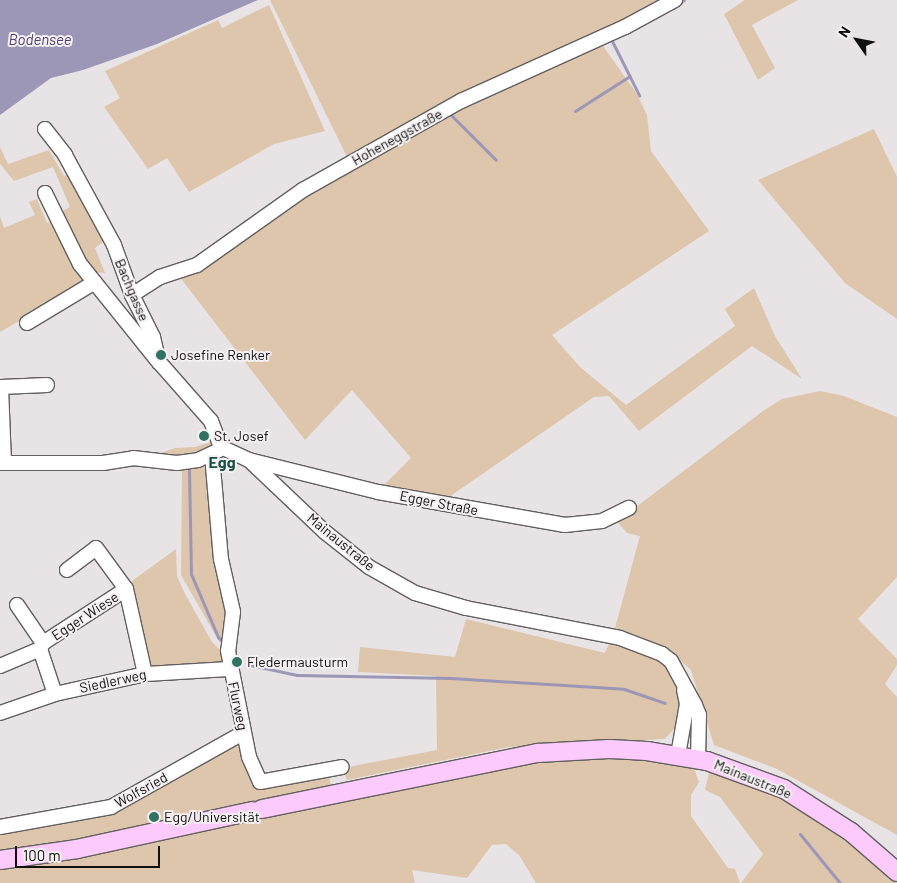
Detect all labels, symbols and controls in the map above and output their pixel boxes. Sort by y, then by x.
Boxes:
north arrow [832,15,882,65]
text: N [834,23,854,40]
water label: Bodensee [8,31,72,49]
street label: Hoheneggstraße [349,105,445,169]
street label: Bachgasse [111,256,153,324]
place label: Josefine Renker [171,347,270,363]
marker: Josefine Renker [155,349,167,361]
place label: St. Josef [214,428,269,444]
marker: St. Josef [198,430,210,442]
district label: Egg [208,452,236,472]
street label: Egger Straße [398,487,480,519]
street label: Mainaustraße [304,510,378,574]
street label: Egger Wiese [48,588,122,644]
place label: Fledermausturm [247,654,348,670]
marker: Fledermausturm [231,656,243,668]
street label: Siedlerweg [78,666,148,696]
street label: Flurweg [225,680,251,732]
street label: Mainaustraße [712,756,794,802]
street label: Wolfsried [112,769,170,811]
place label: Egg/Universität [164,809,260,825]
marker: Egg/Universität [148,811,160,823]
scale bar [18,836,162,868]
text: 100 m [23,846,61,864]

